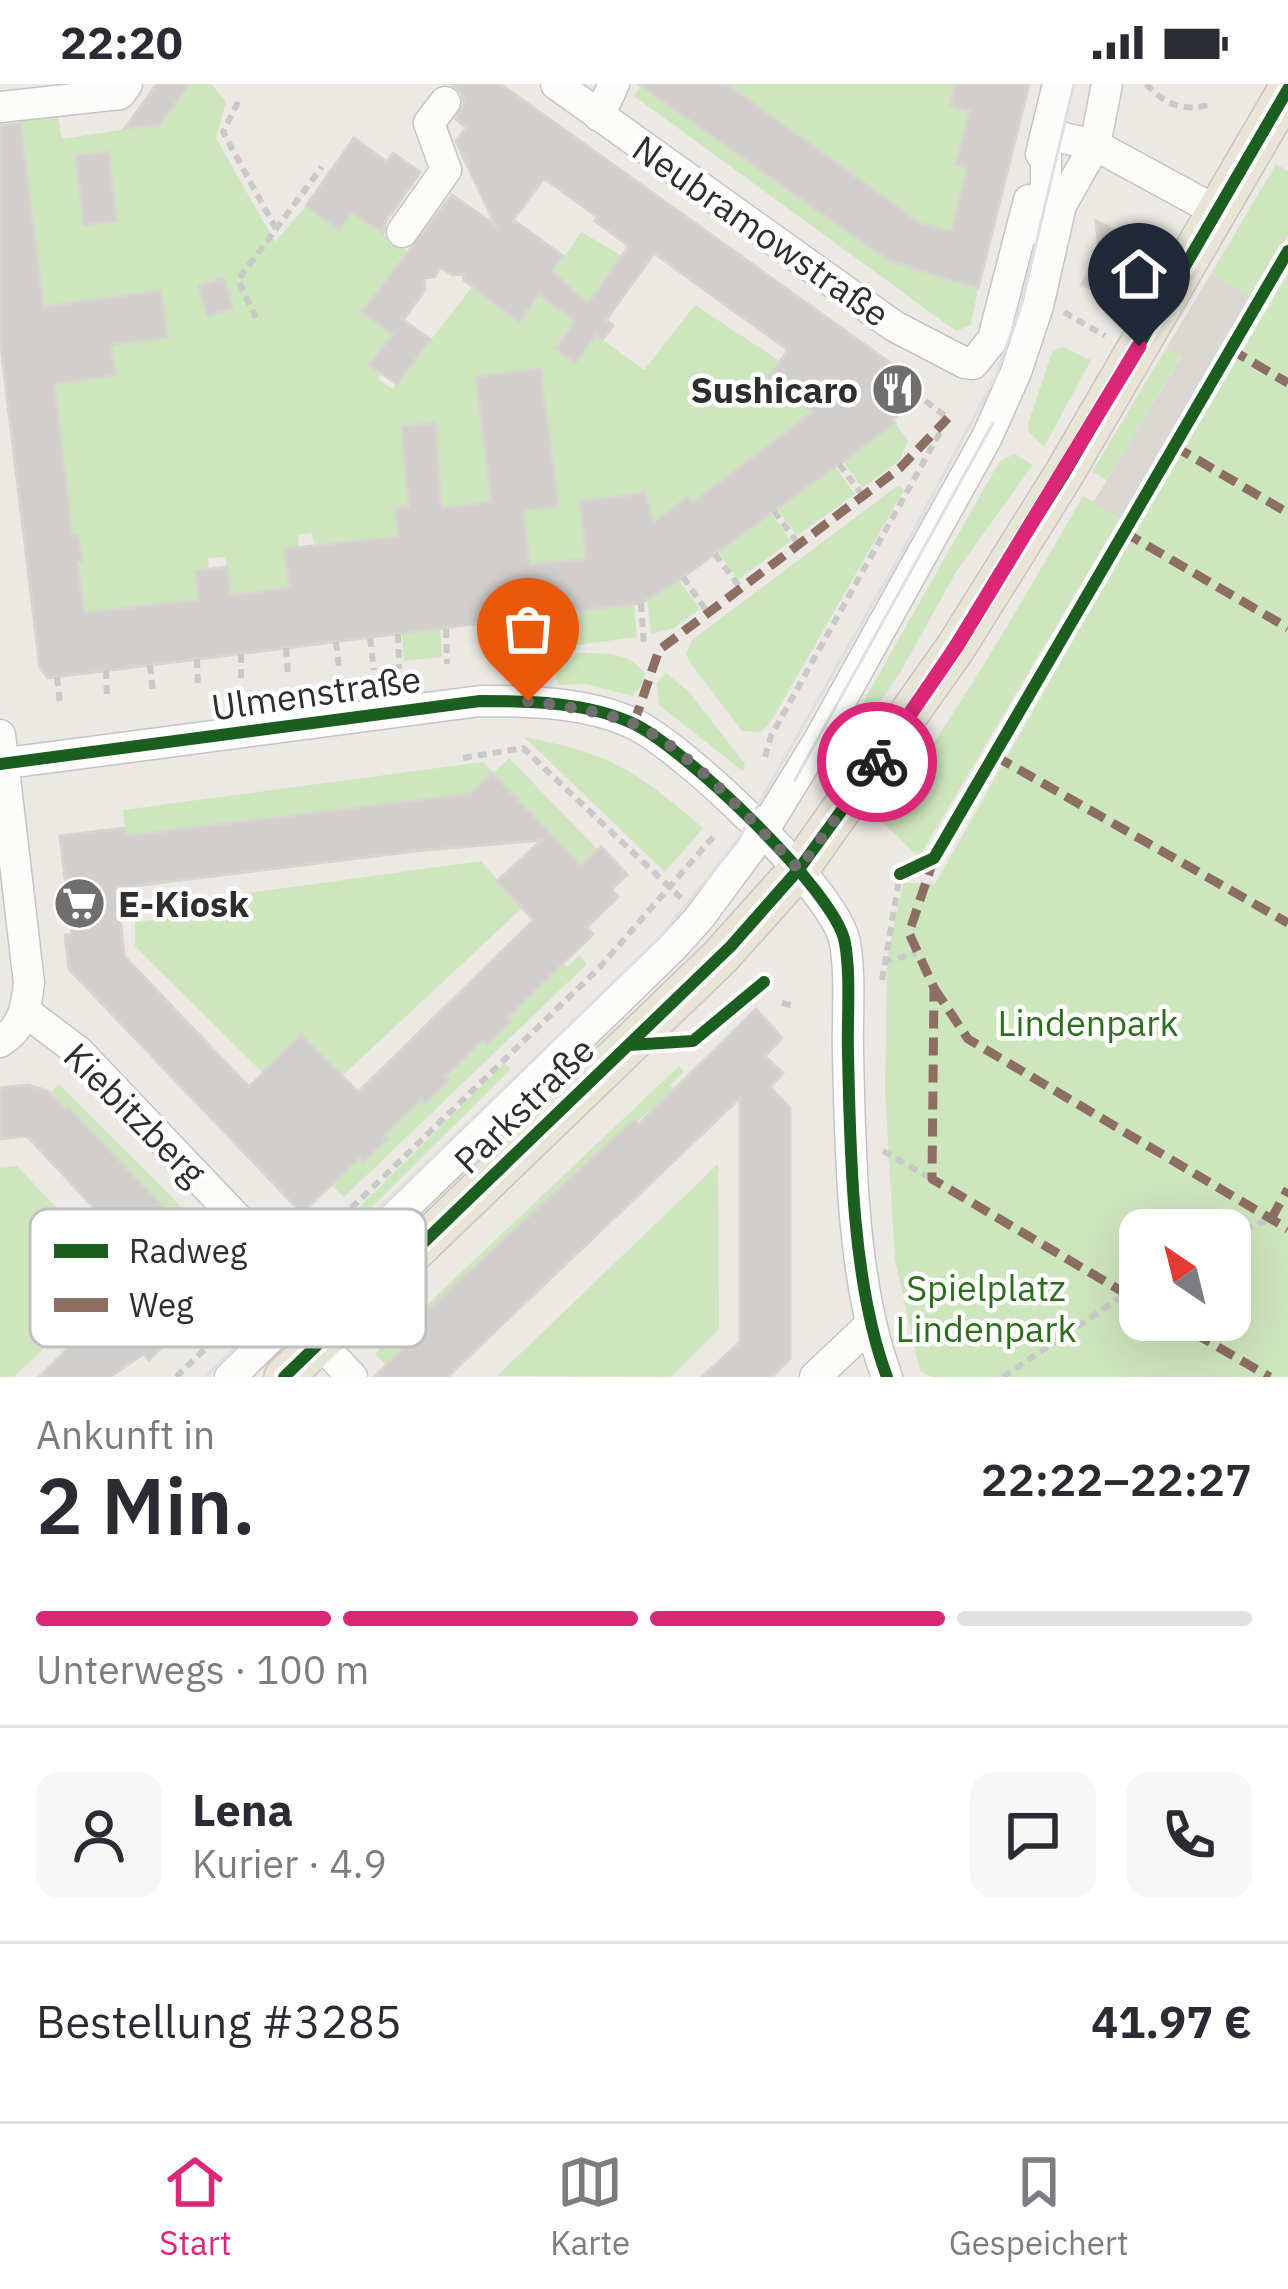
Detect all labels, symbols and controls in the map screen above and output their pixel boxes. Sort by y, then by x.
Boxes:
text: 22:20 [60,13,183,71]
street label: Neubramowstraße [624,124,899,337]
pin [1088,223,1190,346]
icon: home [1106,241,1172,307]
restaurant icon: Sushicaro [869,362,925,418]
place label: Sushicaro [690,366,858,413]
pin [477,578,579,701]
icon: bag [495,596,561,662]
street label: Ulmenstraße [208,655,424,730]
courier [817,702,937,822]
icon: bike [844,729,910,795]
supermarket icon: E-Kiosk [51,876,107,932]
place label: E-Kiosk [118,880,249,927]
park label: Lindenpark [998,999,1178,1046]
street label: Parkstraße [443,1026,604,1183]
street label: Kiebitzberg [54,1032,217,1195]
legend [30,1209,426,1347]
north arrow [1119,1209,1251,1341]
map controls [1119,1209,1251,1341]
text: Radweg [129,1229,248,1272]
park label: Spielplatz Lindenpark [896,1264,1076,1352]
text: Weg [129,1283,194,1326]
text: Ankunft in [36,1409,215,1460]
text: 22:22–22:27 [981,1450,1252,1508]
text: 2 Min. [36,1454,256,1555]
text: Unterwegs · 100 m [36,1644,369,1695]
button: person [36,1772,162,1898]
button: chat [970,1772,1096,1898]
button: phone [1126,1772,1252,1898]
text: Lena [192,1780,293,1838]
text: Kurier · 4.9 [192,1838,387,1889]
text: Bestellung #3285 [36,1992,402,2050]
text: 41.97 € [1091,1992,1252,2050]
tab: Start [159,2149,232,2264]
tab: Karte [550,2149,630,2264]
tab: Gespeichert [949,2149,1129,2264]

